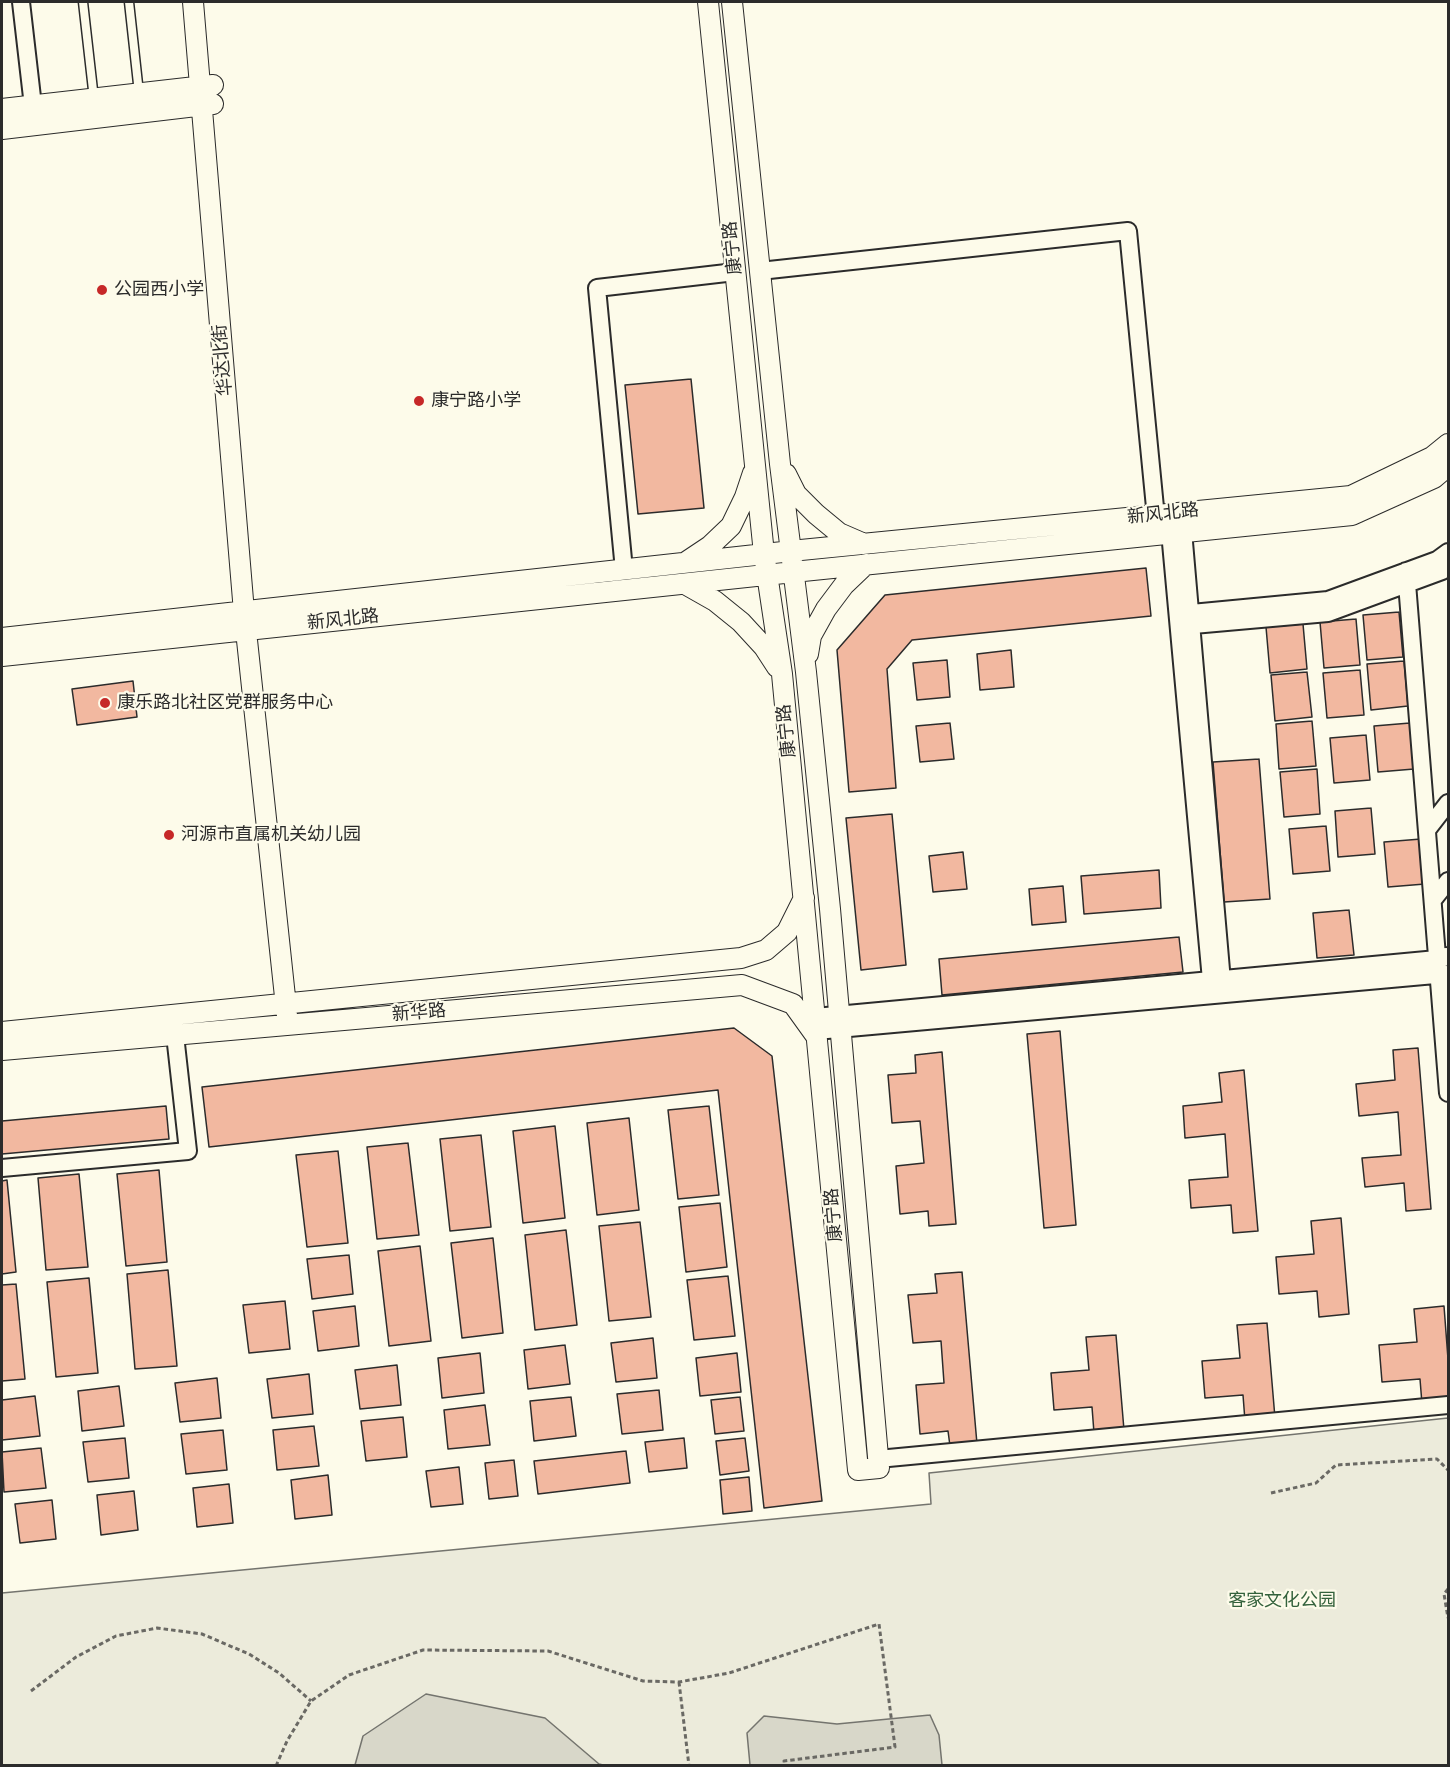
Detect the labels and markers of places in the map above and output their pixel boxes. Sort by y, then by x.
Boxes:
place label: 公园西小学 [114,279,204,301]
marker: 公园西小学 [95,283,109,297]
place label: 康宁路小学 [431,390,521,412]
marker: 康宁路小学 [412,394,426,408]
place label: 康乐路北社区党群服务中心 [117,692,333,714]
marker: 康乐路北社区党群服务中心 [98,696,112,710]
place label: 河源市直属机关幼儿园 [181,824,361,846]
marker: 河源市直属机关幼儿园 [162,828,176,842]

